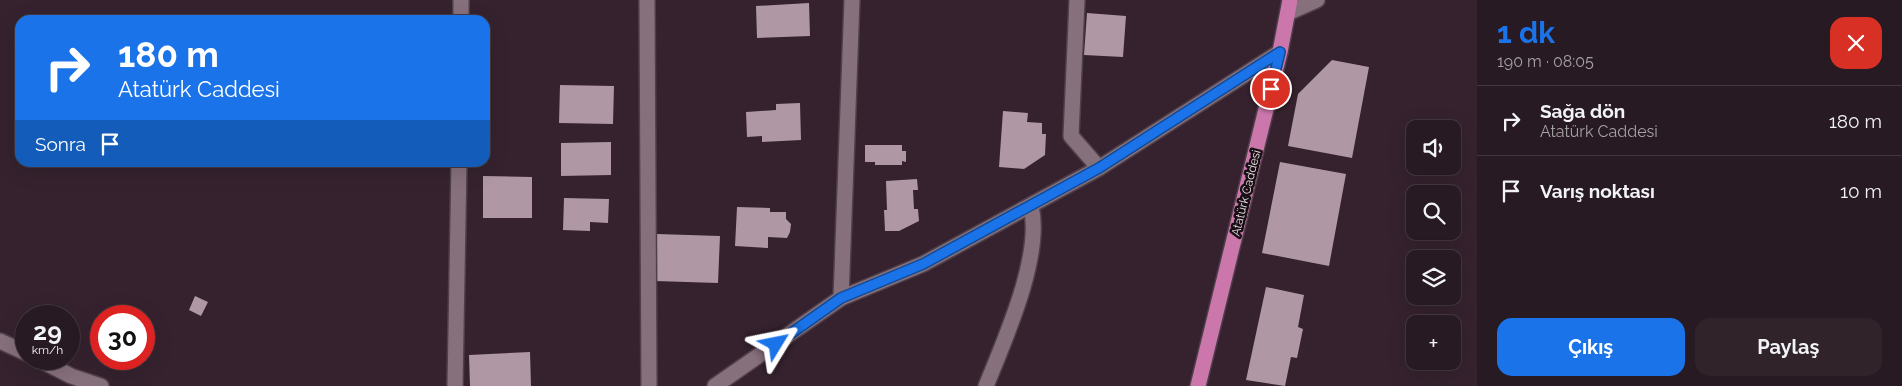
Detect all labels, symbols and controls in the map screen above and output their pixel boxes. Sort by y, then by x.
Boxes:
text: 1 dk [1497,15,1555,50]
button: close [1830,17,1882,69]
text: 180 m [118,34,219,75]
icon: right [35,35,100,100]
text: 190 m · 08:05 [1497,52,1594,71]
pin [1250,68,1292,110]
icon: arrive [1257,75,1285,103]
text: Atatürk Caddesi [118,76,280,102]
text: Sağa dön [1540,100,1625,122]
icon: right [1497,107,1525,135]
text: 180 m [1829,110,1882,132]
map controls [1406,120,1461,370]
button: sound [1406,120,1461,175]
text: Atatürk Caddesi [1540,122,1658,141]
icon: arrive [96,130,124,158]
text: Sonra [35,133,86,155]
street label: Atatürk Caddesi [1229,148,1263,238]
icon: arrive [1497,177,1525,205]
text: Varış noktası [1540,180,1655,202]
text: 10 m [1840,180,1882,202]
button: search [1406,185,1461,240]
button: layers [1406,250,1461,305]
speed limit sign: 30 [90,305,155,370]
button: + [1406,315,1461,370]
text: 29 [33,316,62,346]
position arrow [749,317,801,369]
button: Çıkış [1497,318,1685,376]
button: Paylaş [1695,318,1882,376]
text: km/h [32,343,63,357]

